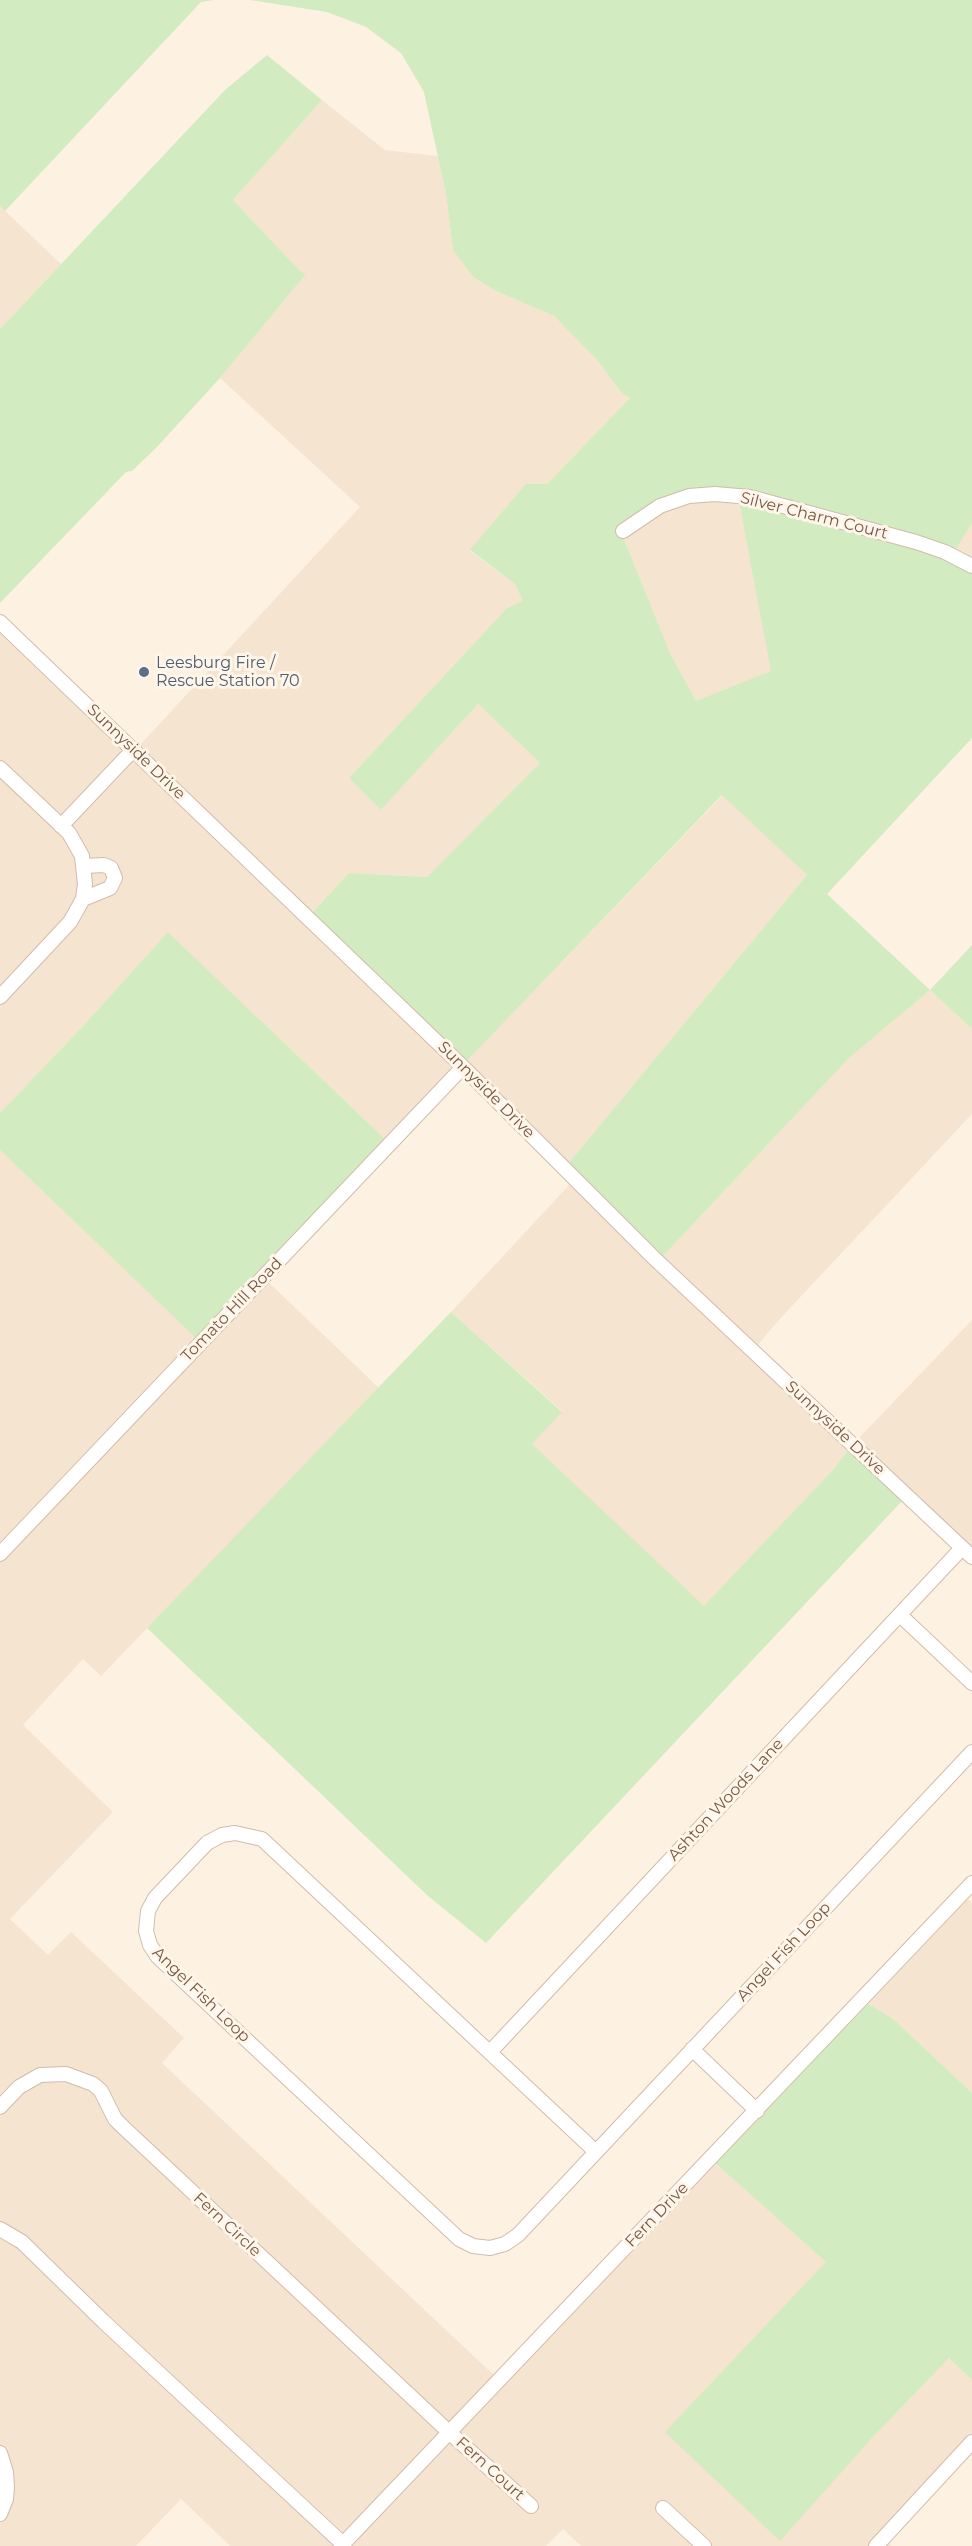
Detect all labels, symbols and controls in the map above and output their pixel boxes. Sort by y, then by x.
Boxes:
street label: Silver Charm Court [738,488,890,544]
place label: Leesburg Fire / Rescue Station 70 [156,653,300,691]
marker: Leesburg Fire / Rescue Station 70 [137,665,151,679]
street label: Sunnyside Drive [83,700,189,804]
street label: Sunnyside Drive [434,1038,538,1142]
street label: Tomato Hill Road [177,1254,287,1366]
street label: Sunnyside Drive [781,1377,889,1479]
street label: Ashton Woods Lane [664,1735,788,1865]
street label: Angel Fish Loop [733,1898,835,2006]
street label: Angel Fish Loop [148,1943,254,2047]
street label: Fern Drive [621,2179,693,2251]
street label: Fern Circle [189,2189,265,2261]
street label: Fern Court [452,2433,528,2505]

